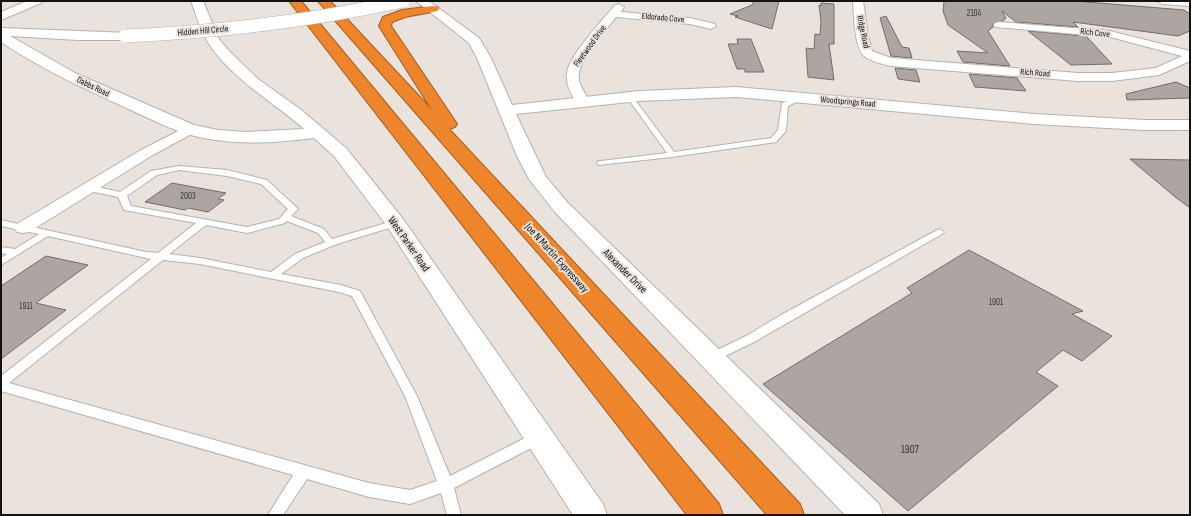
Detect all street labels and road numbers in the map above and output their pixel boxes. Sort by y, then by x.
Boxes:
street label: Eldorado Cove [641,11,685,25]
street label: Ridge Road [854,15,872,50]
street label: Hidden Hill Circle [177,23,229,39]
street label: Fleetwood Drive [571,23,609,69]
street label: Rich Cove [1080,26,1111,40]
street label: Rich Road [1020,66,1050,80]
street label: Dabbs Road [75,74,111,100]
street label: Woodsprings Road [820,94,876,110]
street label: West Parker Road [385,214,433,274]
street label: Joe N Martin Expressway [522,220,592,296]
street label: Alexander Drive [599,245,650,296]

